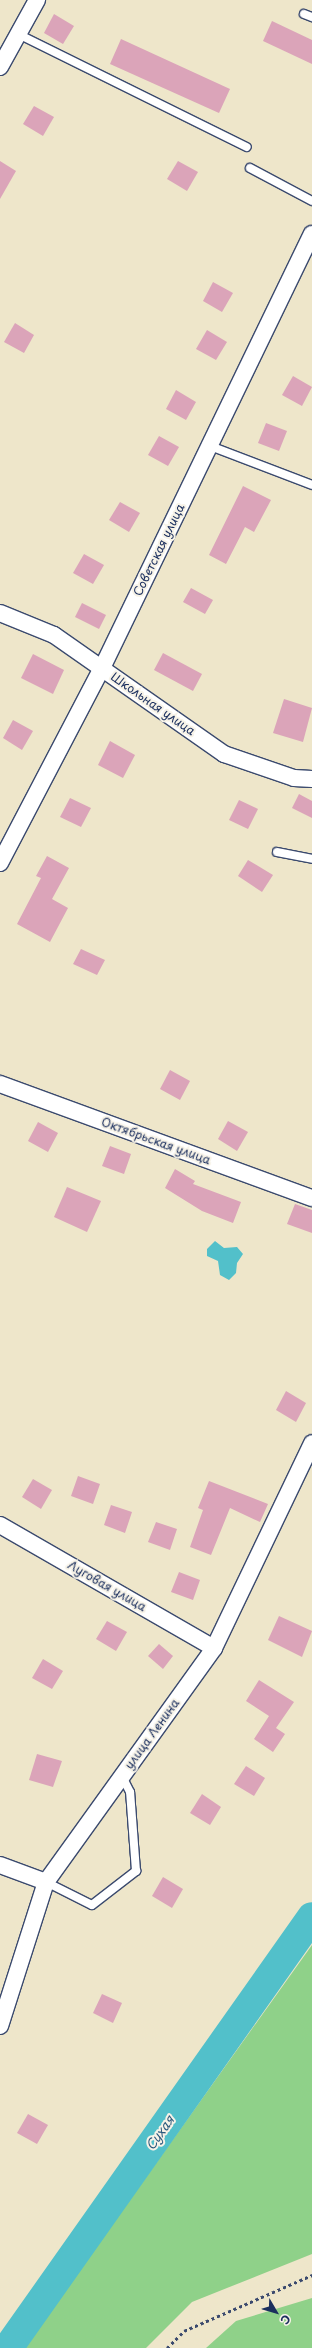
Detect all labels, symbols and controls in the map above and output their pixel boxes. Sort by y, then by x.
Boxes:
street label: Советская улица [130,501,188,599]
street label: Школьная улица [108,669,198,739]
street label: Октябрьская улица [99,1114,213,1168]
street label: Луговая улица [65,1558,149,1614]
street label: улица Ленина [122,1696,182,1772]
water label: Сухая [143,2113,177,2153]
north arrow [256,2292,296,2332]
text: С [277,2311,295,2328]

